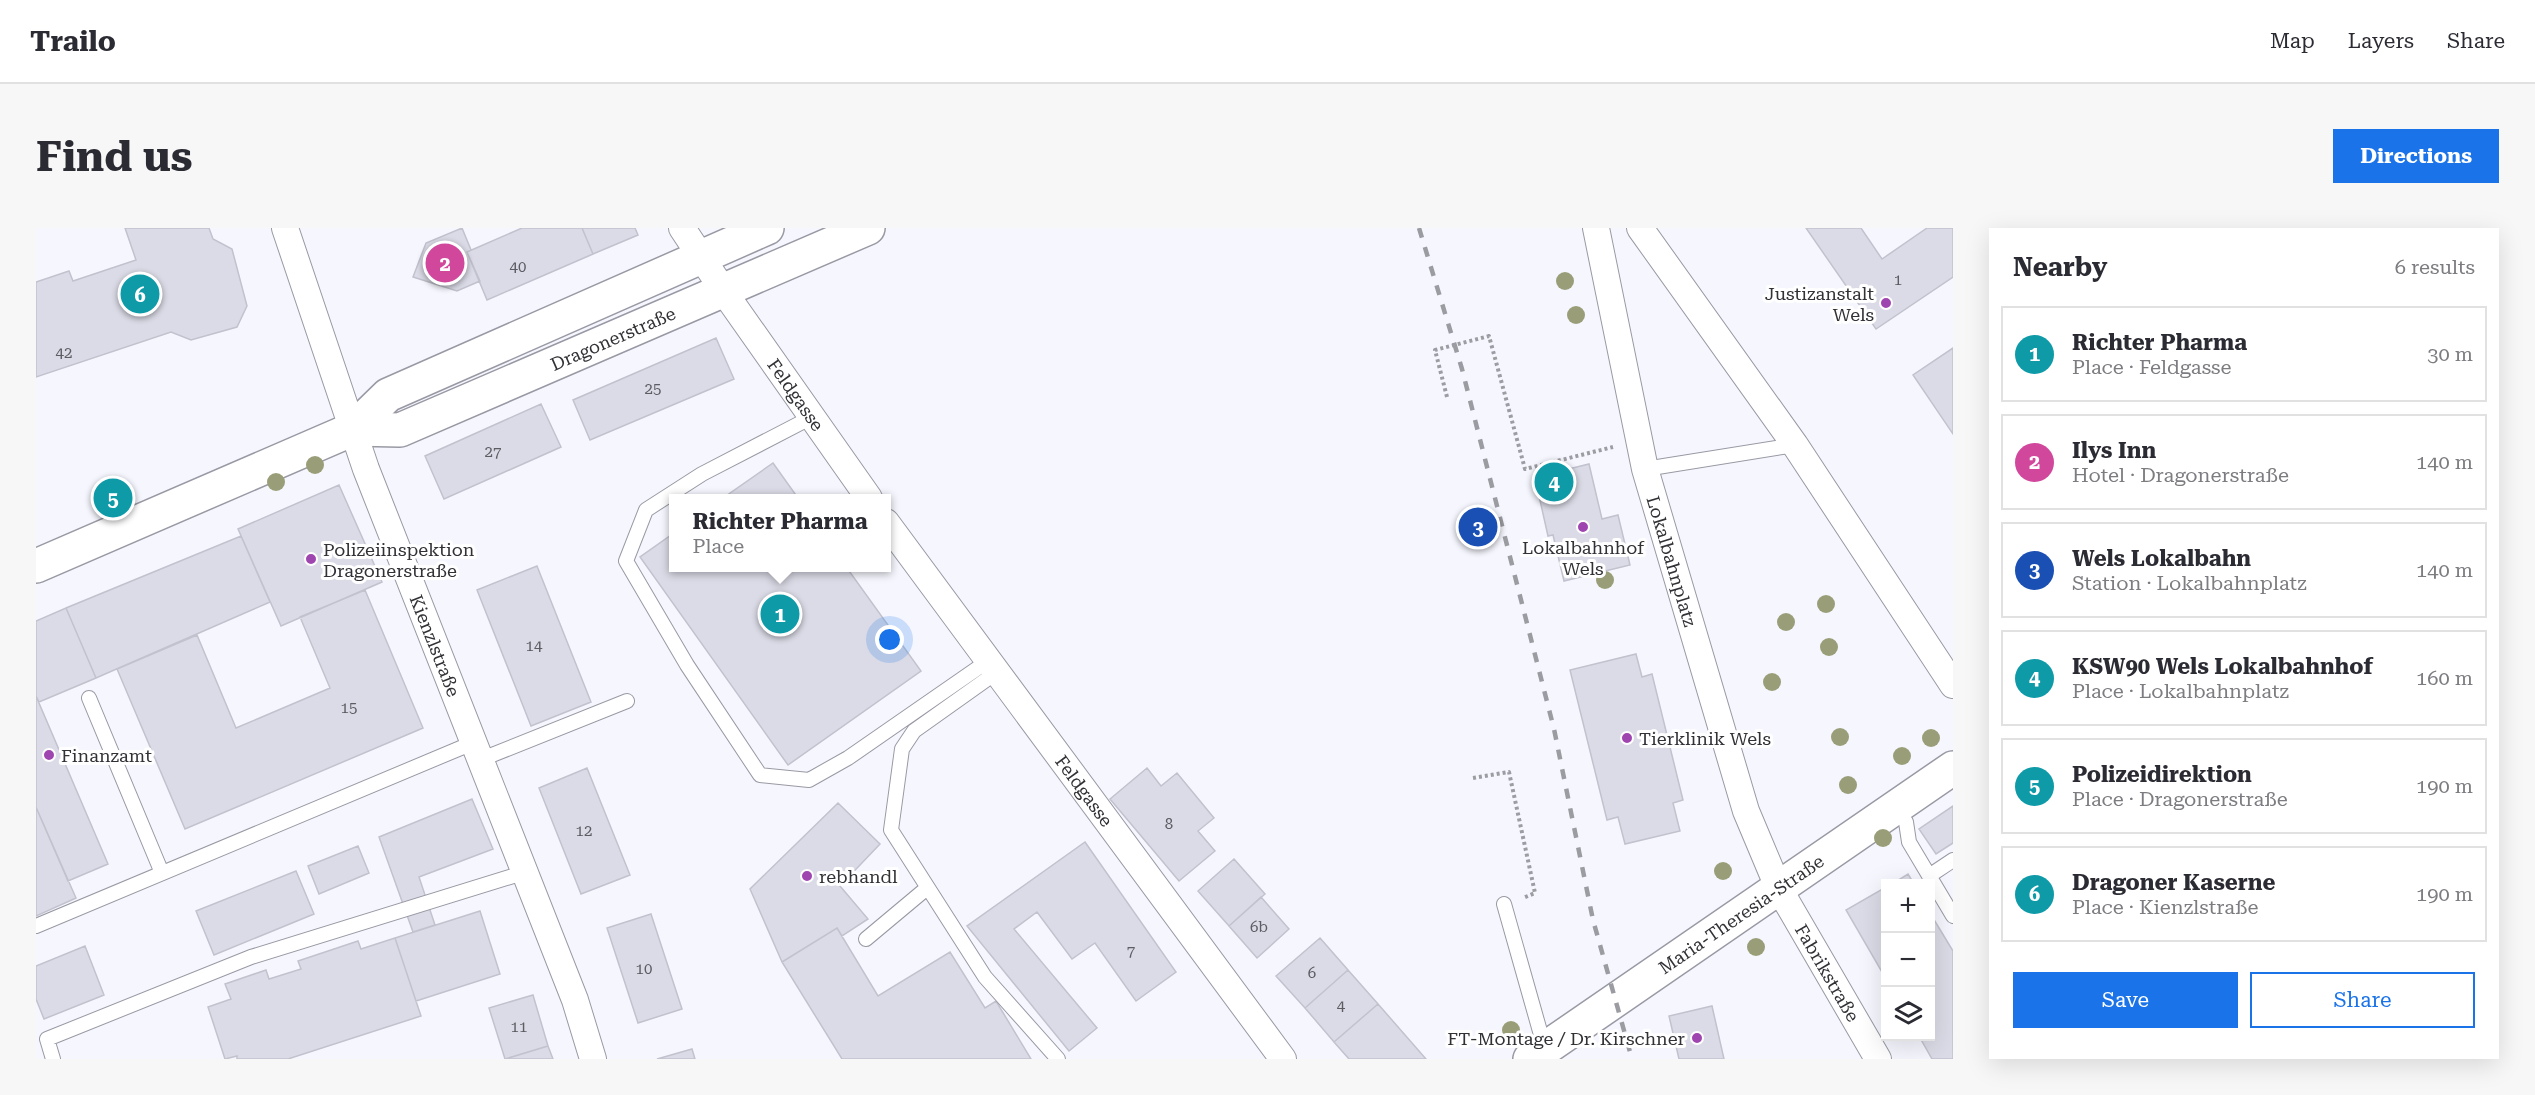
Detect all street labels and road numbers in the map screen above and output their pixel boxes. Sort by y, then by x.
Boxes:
street label: Dragonerstraße [547,302,678,374]
street label: Feldgasse [764,354,829,435]
street label: Lokalbahnplatz [1643,493,1702,629]
street label: Kienzlstraße [406,592,465,700]
street label: Feldgasse [1051,751,1118,830]
street label: Maria-Theresia-Straße [1654,850,1828,978]
street label: Fabrikstraße [1791,920,1864,1025]

